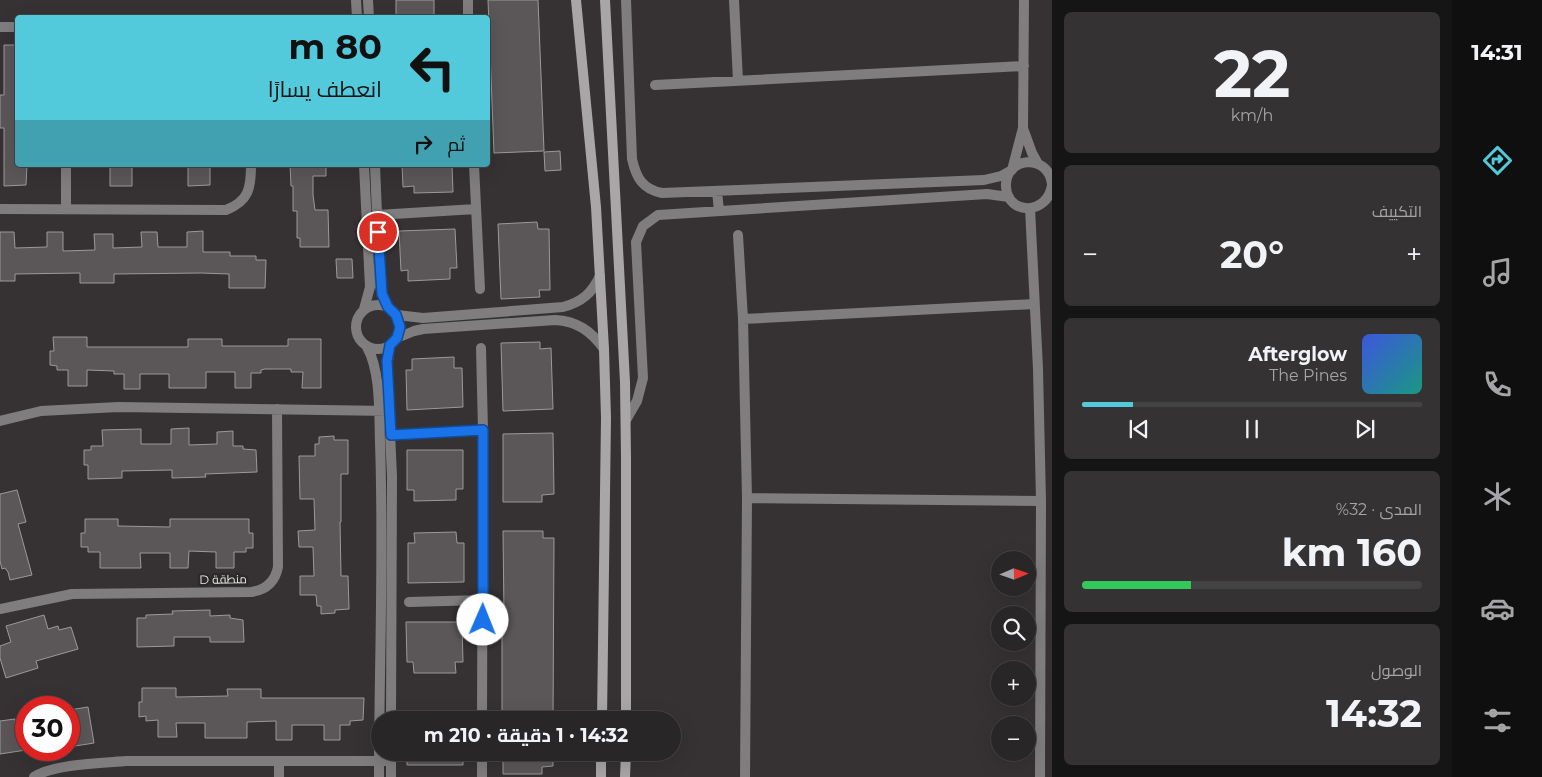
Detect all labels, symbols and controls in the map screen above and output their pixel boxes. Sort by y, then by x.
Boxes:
text: 80 m [289,25,382,68]
text: 22 [1214,34,1290,113]
icon: left [400,35,465,100]
text: 14:31 [1471,39,1523,66]
text: انعطف يسارًا [268,76,382,103]
text: km/h [1231,106,1273,125]
icon: right [409,130,437,158]
text: ثم [447,133,465,156]
icon: directions [1480,143,1515,178]
text: التكييف [1372,202,1422,221]
pin [357,211,399,253]
icon: arrive [364,218,392,246]
text: 20° [1220,231,1284,278]
text: − [1082,237,1098,271]
text: + [1406,237,1422,271]
icon: music [1480,255,1515,290]
text: Afterglow [1248,343,1347,366]
text: The Pines [1269,366,1347,385]
icon: phone [1480,367,1515,402]
icon: previous [1125,415,1153,443]
icon: pause [1238,415,1266,443]
icon: next [1351,415,1379,443]
icon: climate [1480,479,1515,514]
text: المدى · 32% [1336,500,1422,519]
text: 160 km [1282,529,1422,576]
north arrow [991,551,1036,596]
map controls [991,551,1036,761]
street label: D منطقة [199,571,247,587]
icon: car [1480,591,1515,626]
position arrow [456,593,508,645]
button: search [991,606,1036,651]
button: + [991,661,1036,706]
text: الوصول [1371,661,1422,680]
text: 14:32 [1326,690,1422,737]
speed limit sign: 30 [15,696,80,761]
icon: filters [1480,703,1515,738]
button: − [991,716,1036,761]
text: 14:32 · 1 دقيقة · 210 m [424,724,628,747]

